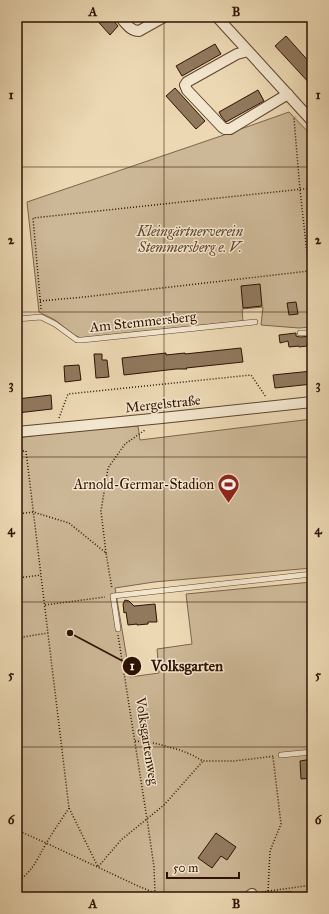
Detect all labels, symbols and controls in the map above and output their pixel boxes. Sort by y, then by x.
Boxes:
text: A [88,4,98,20]
text: B [232,4,241,20]
text: 1 [8,87,14,103]
text: 1 [315,87,321,103]
park label: Kleingärtnerverein Stemmersberg e. V. [136,223,244,256]
text: 2 [8,232,15,248]
text: 2 [315,232,322,248]
street label: Am Stemmersberg [88,308,198,336]
text: 3 [8,377,14,393]
text: 3 [315,377,321,393]
street label: Mergelstraße [124,392,202,416]
sports icon: Arnold-Germar-Stadion [216,471,242,504]
place label: Arnold-Germar-Stadion [73,476,214,493]
text: 4 [7,522,15,538]
text: 4 [314,522,322,538]
callout: Volksgarten [122,653,231,680]
text: Volksgarten [150,657,224,676]
text: 1 [130,659,135,673]
text: 5 [8,667,15,683]
text: 5 [315,667,322,683]
street label: Volksgartenweg [132,695,162,787]
text: 6 [8,812,16,828]
text: 6 [315,812,323,828]
scale bar [167,854,239,880]
text: 50 m [173,861,198,875]
text: A [88,896,98,912]
text: B [232,896,241,912]

